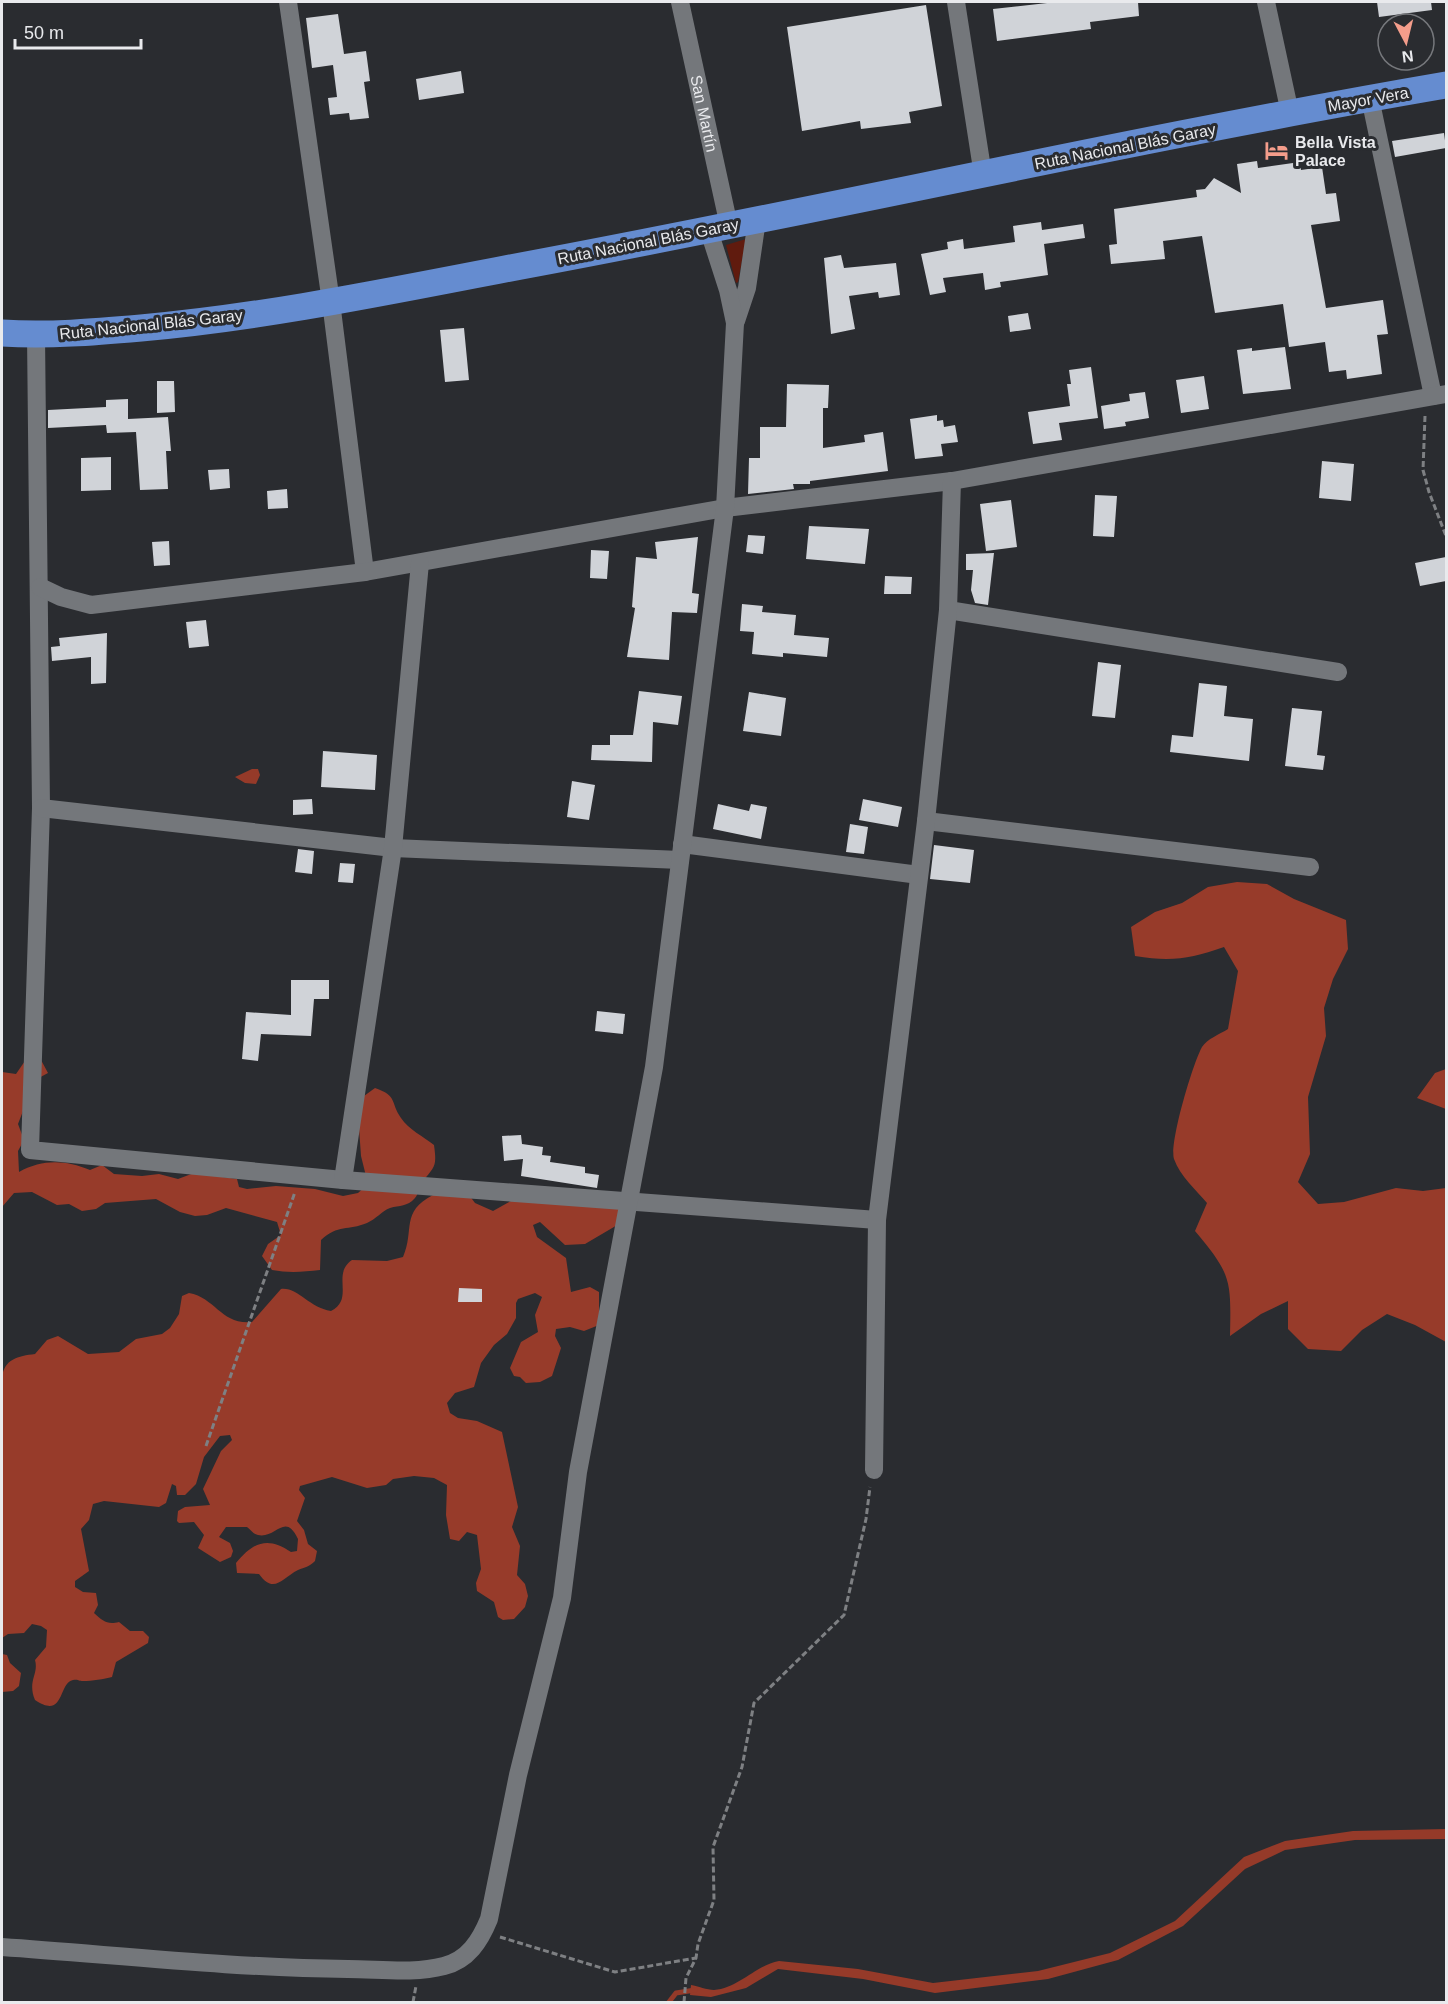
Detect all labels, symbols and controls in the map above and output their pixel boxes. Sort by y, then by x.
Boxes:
scale bar [15,12,141,50]
north arrow [1376,12,1436,72]
text: 50 m [24,23,64,43]
text: N [1401,47,1415,66]
street label: San Martín [687,73,721,154]
street label: Mayor Vera [1326,84,1410,115]
street label: Ruta Nacional Blás Garay [1033,121,1217,172]
place label: Bella Vista Palace [1295,134,1376,169]
hotel icon: Bella Vista Palace [1264,138,1290,164]
street label: Ruta Nacional Blás Garay [556,216,740,267]
street label: Ruta Nacional Blás Garay [59,306,243,343]

